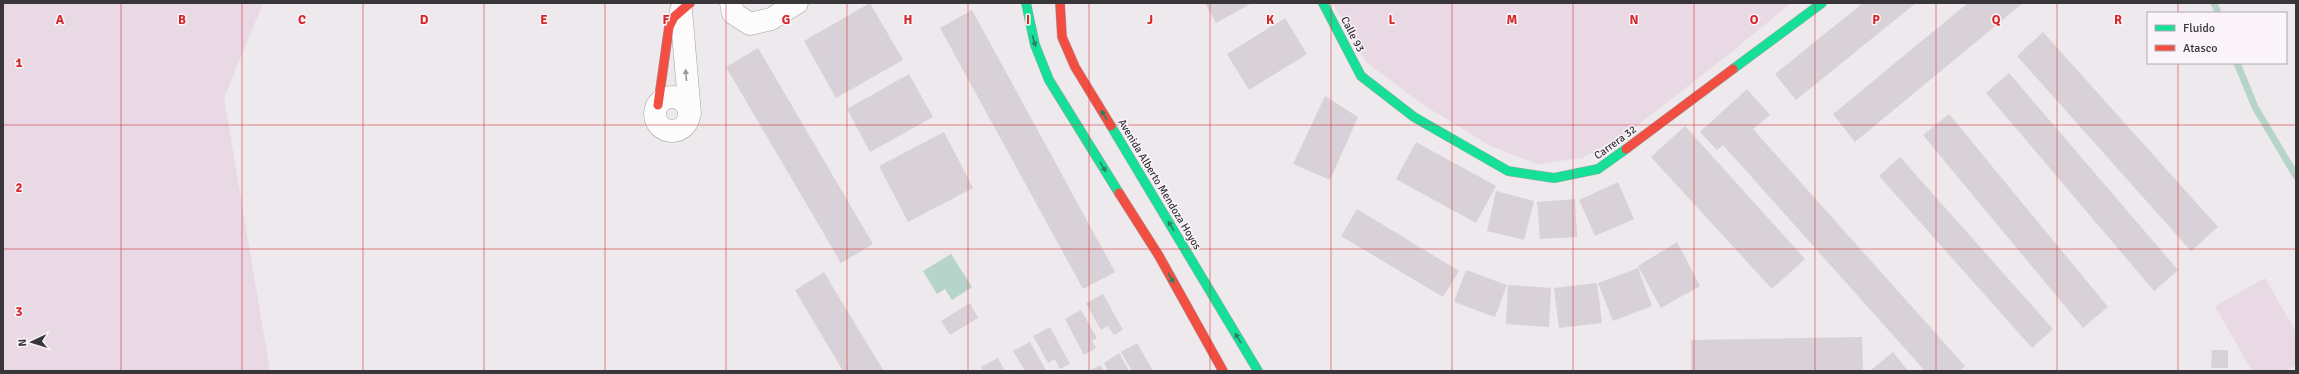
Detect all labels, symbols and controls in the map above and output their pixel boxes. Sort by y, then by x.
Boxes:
text: A [56,12,65,28]
text: B [178,12,186,28]
text: C [298,12,306,28]
text: D [420,12,429,28]
text: E [540,12,548,28]
text: F [663,12,670,28]
text: G [782,12,790,28]
text: H [904,12,912,28]
text: I [1026,12,1030,28]
text: J [1147,12,1153,28]
text: K [1266,12,1274,28]
text: L [1389,12,1396,28]
text: M [1507,12,1518,28]
text: N [1629,12,1639,28]
text: O [1750,12,1759,28]
text: P [1872,12,1880,28]
text: Q [1992,12,2001,28]
text: R [2114,12,2122,28]
legend [2147,12,2287,64]
street label: Calle 93 [1338,14,1367,54]
text: Fluido [2183,21,2215,36]
one-way arrow [1031,35,1037,47]
text: Atasco [2183,41,2218,56]
text: 1 [15,55,23,71]
one-way arrow [683,69,690,81]
one-way arrow [1101,109,1108,121]
street label: Avenida Alberto Mendoza Hoyos [1115,117,1204,252]
street label: Carrera 32 [1591,123,1639,162]
one-way arrow [1100,161,1107,173]
text: 2 [15,180,23,196]
one-way arrow [1168,220,1175,232]
one-way arrow [1168,272,1174,284]
text: 3 [15,304,23,320]
north arrow [12,322,52,362]
one-way arrow [1235,332,1242,344]
text: N [16,338,29,347]

